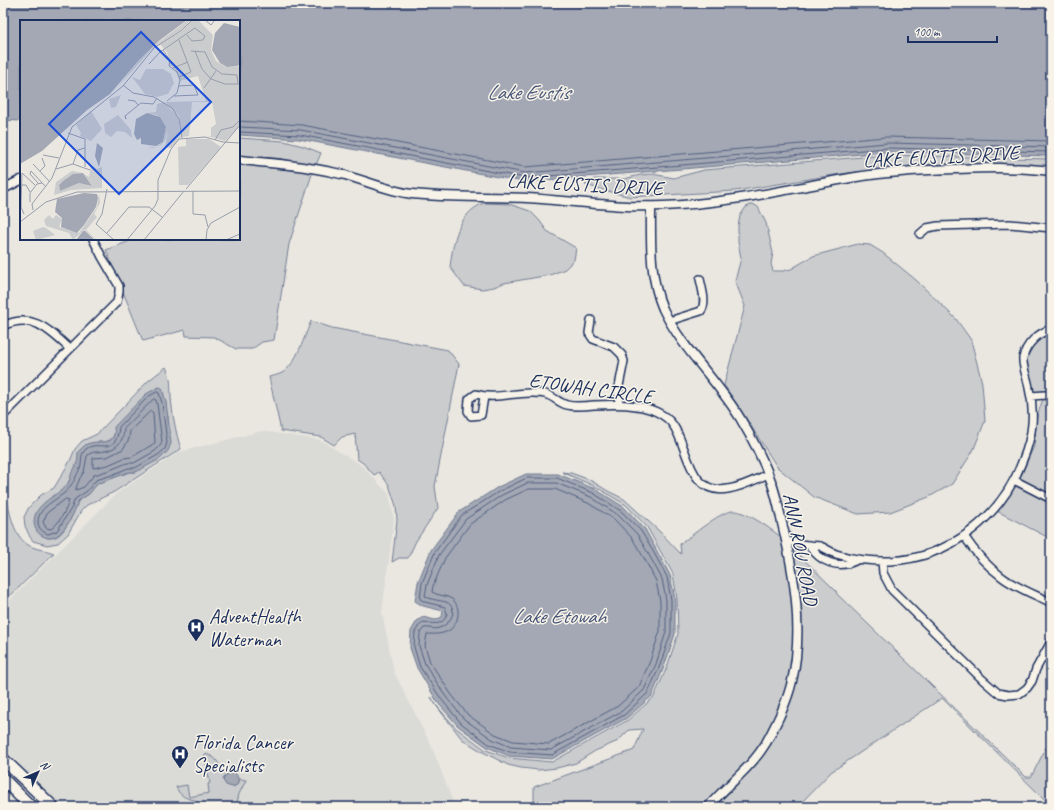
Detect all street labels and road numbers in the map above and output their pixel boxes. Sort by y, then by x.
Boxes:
street label: LAKE EUSTIS DRIVE [862,140,1022,173]
street label: LAKE EUSTIS DRIVE [506,168,666,201]
street label: ETOWAH CIRCLE [528,367,657,410]
street label: ANN ROU ROAD [777,491,824,609]

